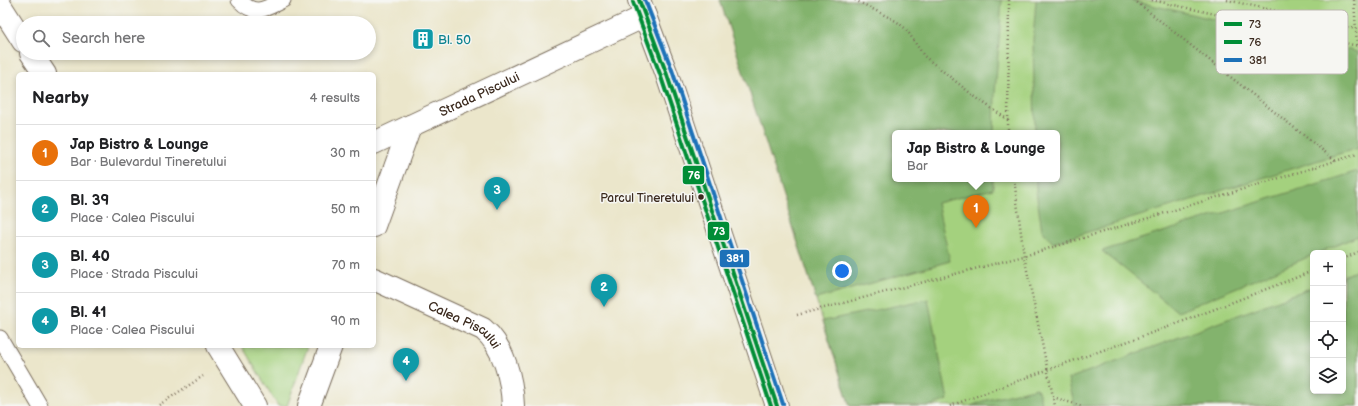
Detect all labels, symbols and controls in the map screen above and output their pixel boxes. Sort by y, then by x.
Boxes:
legend [1216,10,1348,74]
search box [16,16,376,60]
text: 73 [1249,18,1261,31]
building icon: Bl. 50 [410,26,436,52]
icon: search [30,27,52,49]
text: Search here [62,29,145,48]
place label: Bl. 50 [438,32,471,48]
text: 76 [1249,36,1261,49]
text: 381 [1249,54,1266,67]
street label: Strada Piscului [437,69,522,120]
text: Nearby [32,88,89,108]
text: 4 results [310,90,360,106]
popup [892,130,1060,182]
text: Jap Bistro & Lounge [70,135,208,154]
text: Jap Bistro & Lounge [907,139,1045,158]
text: 1 [42,145,48,161]
text: 30 m [330,145,360,161]
text: Bar · Bulevardul Tineretului [70,154,227,170]
text: Bar [907,158,928,174]
line badge: 76 [682,165,705,185]
text: 76 [688,169,701,182]
pin: 3 [484,177,510,210]
text: Bl. 39 [70,191,109,210]
place label: Parcul Tineretului [600,191,694,206]
marker: Parcul Tineretului [696,192,706,202]
pin: 1 [963,195,989,228]
text: 2 [41,201,49,217]
text: 50 m [331,201,360,217]
text: Place · Calea Piscului [70,210,194,226]
line badge: 73 [707,221,730,241]
text: 73 [713,225,726,238]
text: Bl. 40 [70,247,110,266]
line badge: 381 [719,249,750,268]
map controls [1310,250,1346,394]
button: + [1310,250,1346,286]
text: 381 [726,252,744,265]
text: 3 [41,257,49,273]
text: 70 m [332,257,360,273]
your location [832,261,852,281]
text: Place · Strada Piscului [70,266,198,282]
pin: 2 [591,274,617,307]
button: − [1310,286,1346,322]
street label: Calea Piscului [425,298,504,352]
text: Bl. 41 [70,303,107,322]
text: 4 [41,313,49,329]
text: 90 m [331,313,360,329]
text: Place · Calea Piscului [70,322,194,338]
button: locate [1310,322,1346,358]
pin: 4 [393,348,419,381]
button: layers [1310,358,1346,394]

